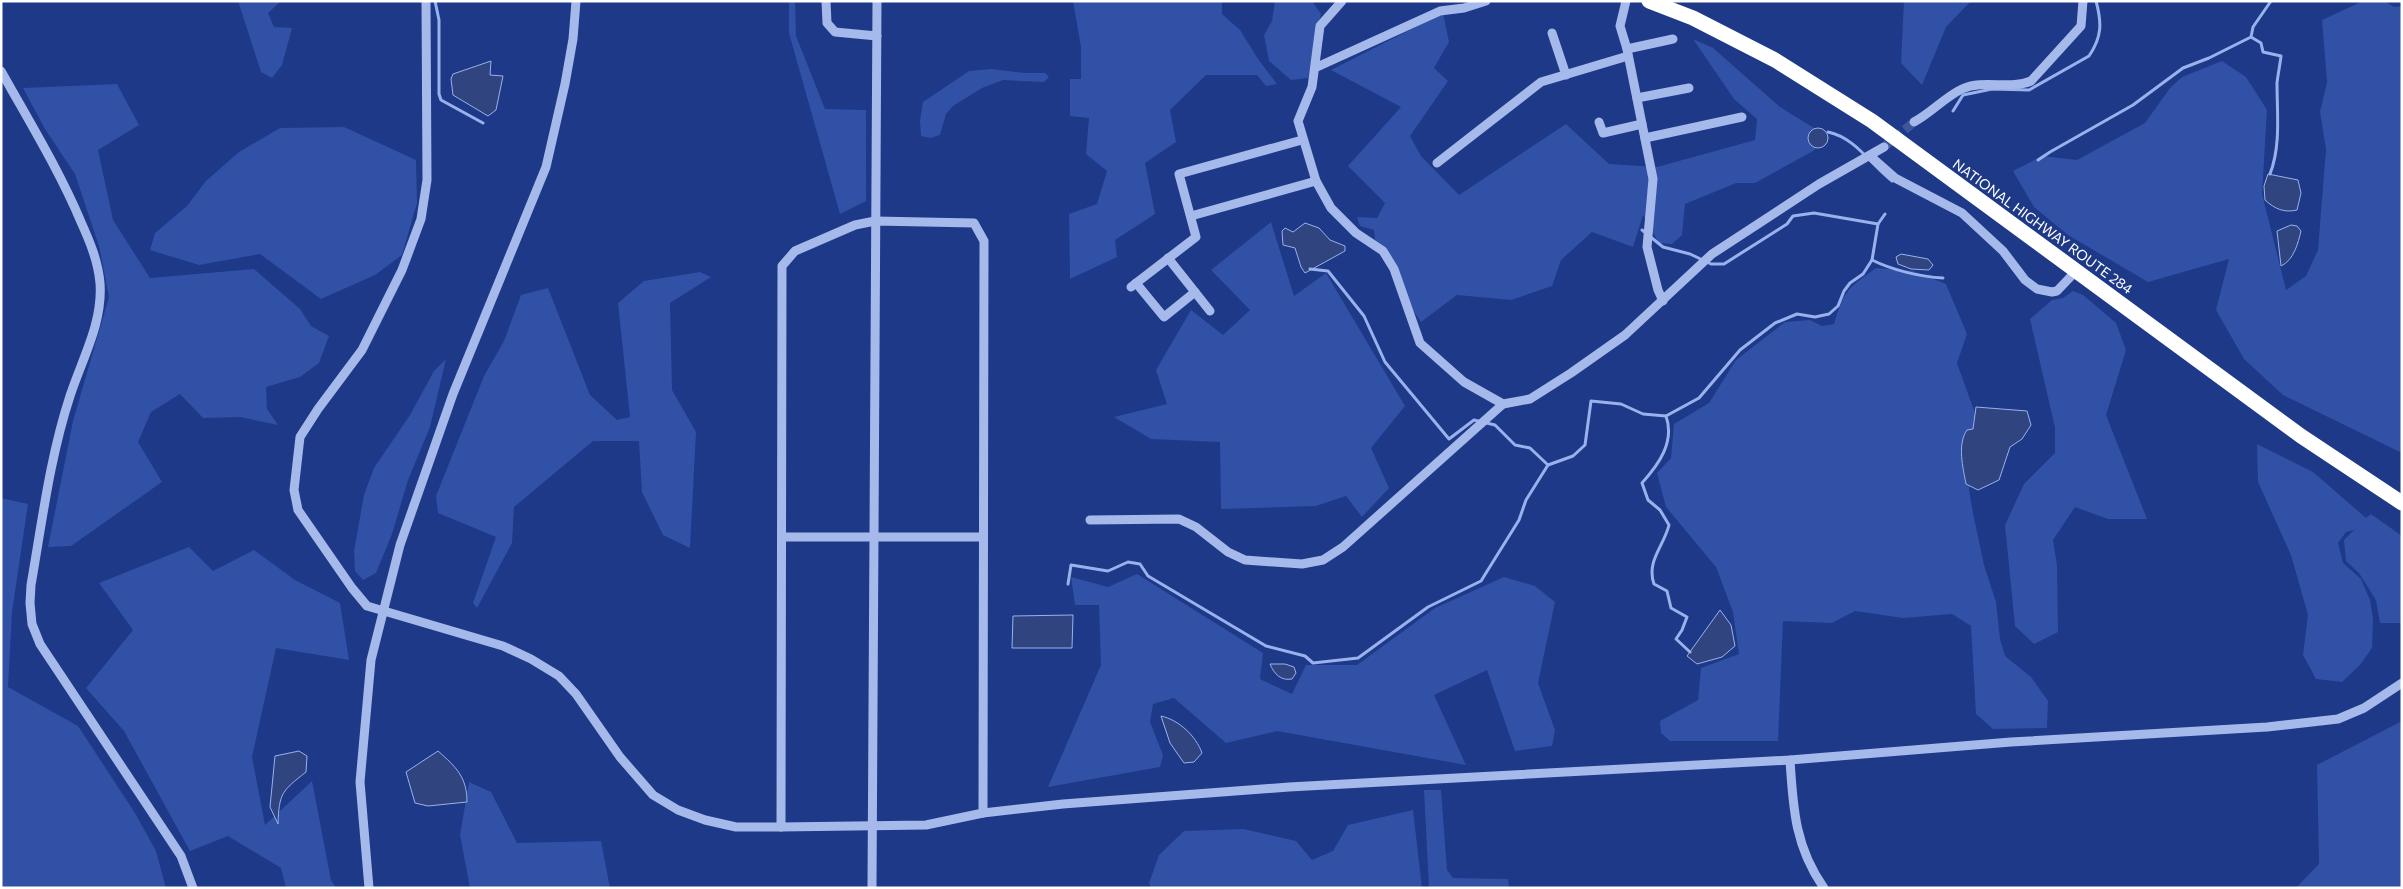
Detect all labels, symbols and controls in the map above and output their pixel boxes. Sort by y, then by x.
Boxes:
street label: NATIONAL HIGHWAY ROUTE 284 [1950,155,2137,297]

